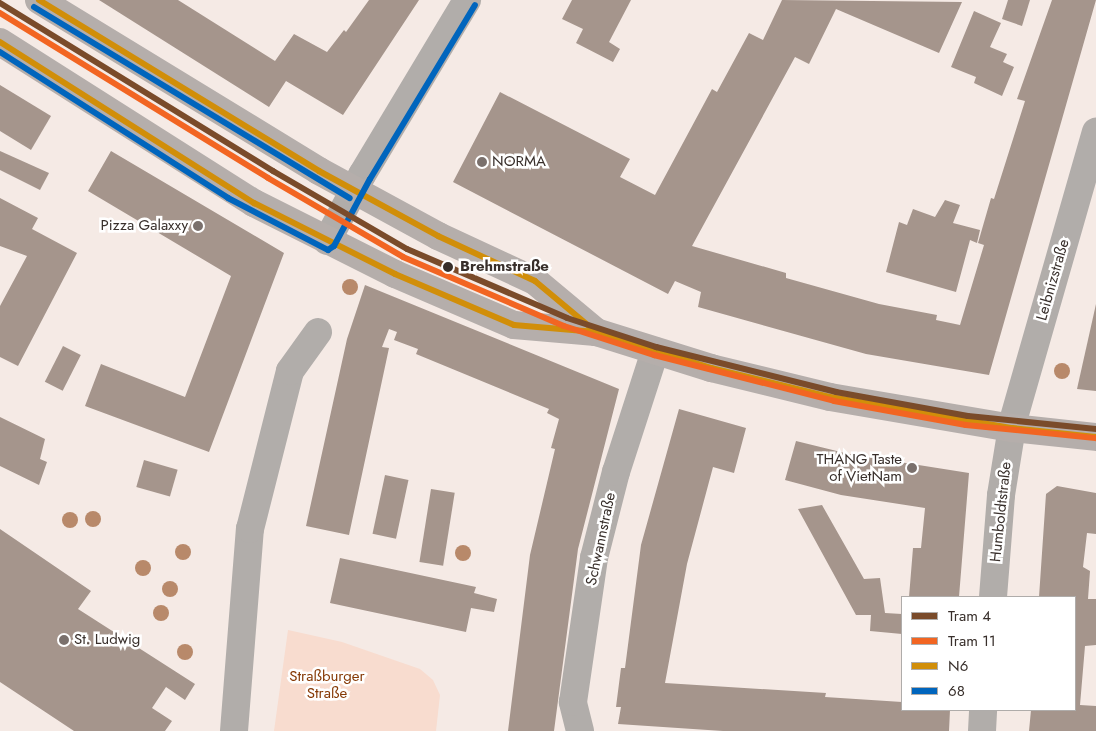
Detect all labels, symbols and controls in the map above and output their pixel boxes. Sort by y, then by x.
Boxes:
place label: NORMA [492,153,546,171]
marker: NORMA [476,156,488,168]
place label: Pizza Galaxxy [101,217,188,235]
marker: Pizza Galaxxy [192,220,204,232]
street label: Leibnizstraße [1033,237,1073,323]
marker: Brehmstraße [439,258,457,276]
place label: Brehmstraße [460,258,549,276]
place label: THANG Taste of VietNam [817,450,902,485]
street label: Humboldtstraße [987,461,1015,563]
marker: THANG Taste of VietNam [906,462,918,474]
street label: Schwannstraße [582,491,620,587]
legend [901,596,1076,711]
text: Tram 4 [948,605,991,627]
text: Tram 11 [948,630,996,652]
place label: St. Ludwig [74,631,140,649]
marker: St. Ludwig [58,634,70,646]
text: N6 [948,655,968,677]
park label: Straßburger Straße [289,667,365,702]
text: 68 [948,680,965,702]

